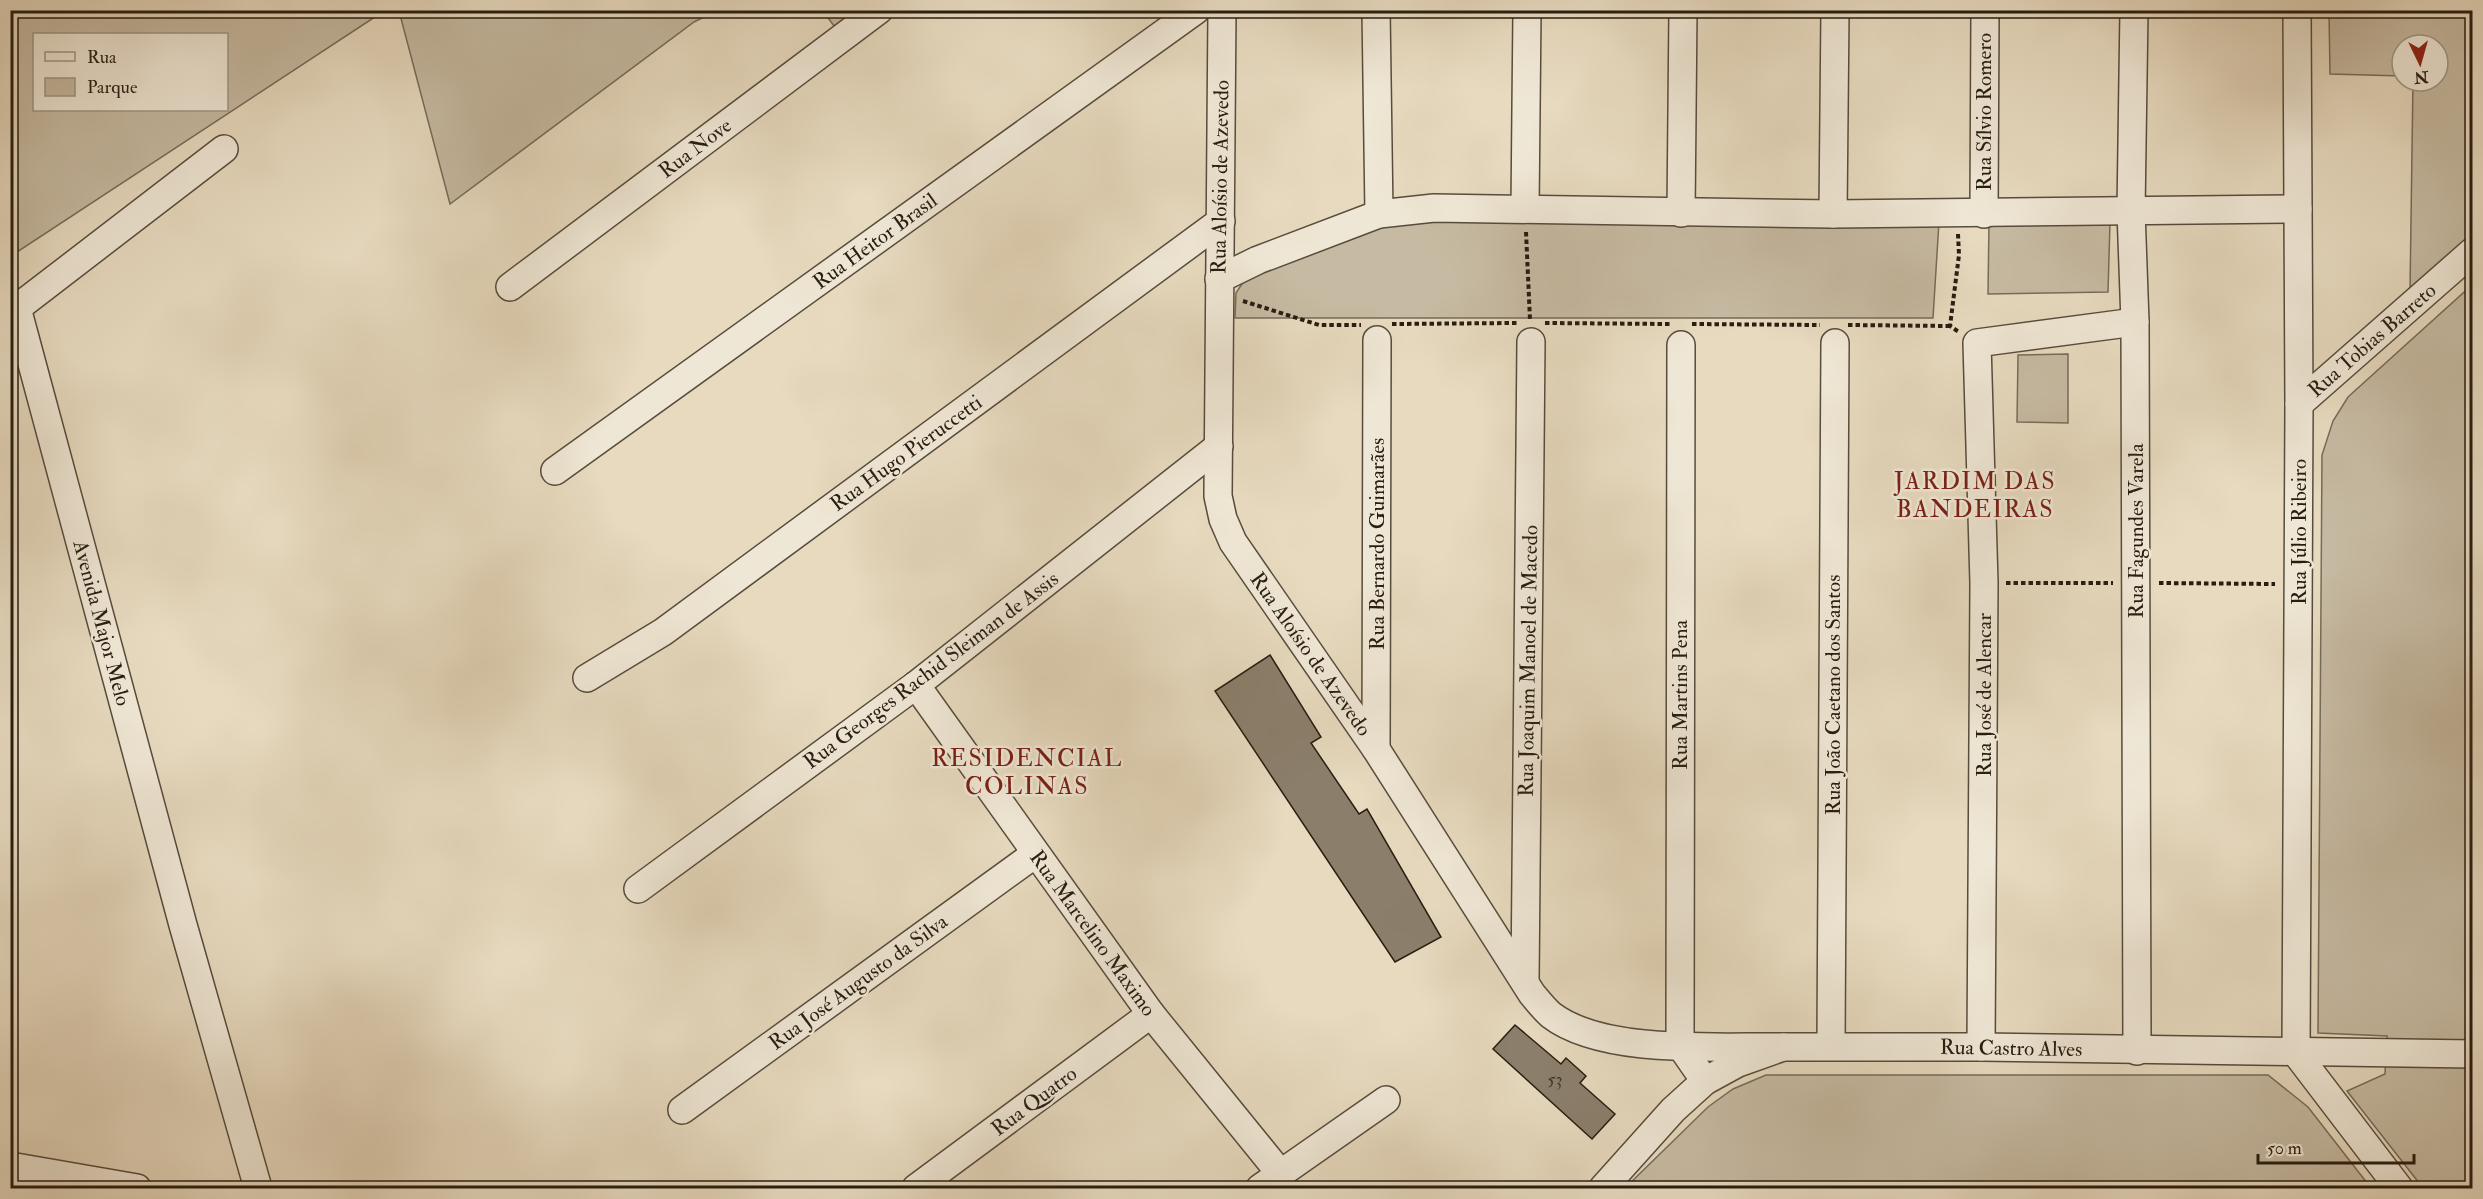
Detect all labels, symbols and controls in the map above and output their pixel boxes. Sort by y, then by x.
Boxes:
legend [33,33,228,111]
street label: Rua Sílvio Romero [1971,33,1998,191]
north arrow [2390,33,2450,93]
text: Rua [87,46,117,69]
text: N [2413,66,2430,88]
text: Parque [87,76,138,99]
street label: Rua Aloísio de Azevedo [1205,80,1236,274]
street label: Rua Nove [653,112,737,185]
street label: Rua Heitor Brasil [808,187,943,296]
street label: Rua Tobias Barreto [2303,277,2442,404]
street label: Rua Hugo Pieruccetti [825,389,988,518]
street label: Rua Bernardo Guimarães [1364,438,1391,650]
street label: Rua Fagundes Varela [2123,443,2150,619]
street label: Rua Júlio Ribeiro [2286,459,2313,605]
district label: JARDIM DAS BANDEIRAS [1893,466,2056,525]
street label: Rua Joaquim Manoel de Macedo [1513,525,1544,797]
street label: Avenida Major Melo [66,536,137,709]
street label: Rua Georges Rachid Sleiman de Assis [798,566,1064,775]
street label: Rua Aloísio de Azevedo [1244,567,1377,742]
street label: Rua João Caetano dos Santos [1820,575,1847,815]
street label: Rua José de Alencar [1971,613,1998,777]
street label: Rua Martins Pena [1667,620,1694,770]
district label: RESIDENCIAL COLINAS [931,743,1123,802]
street label: Rua Marcelino Maximo [1023,845,1162,1022]
street label: Rua José Augusto da Silva [763,908,953,1056]
street label: Rua Castro Alves [1940,1034,2082,1063]
street label: Rua Quatro [986,1060,1083,1142]
house number: 53 [1548,1068,1562,1091]
scale bar [2258,1127,2414,1165]
text: 50 m [2267,1137,2302,1160]

